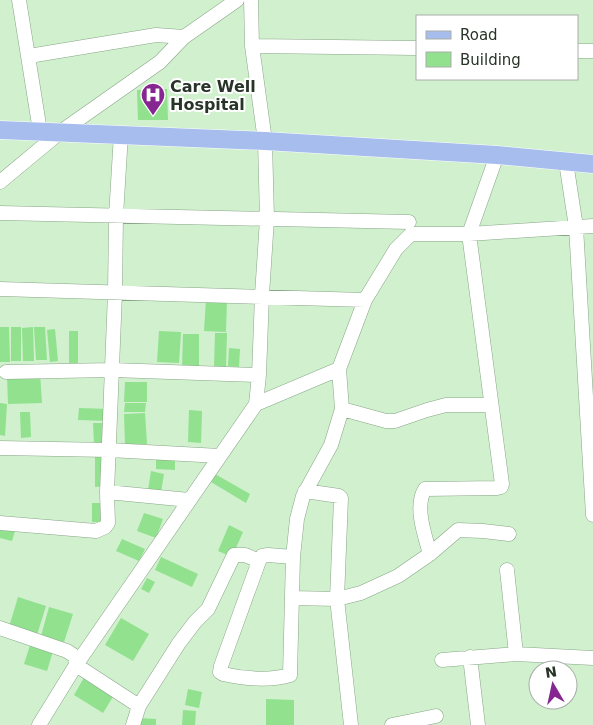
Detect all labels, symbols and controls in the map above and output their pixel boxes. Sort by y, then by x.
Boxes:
legend [416,15,578,80]
text: Road [460,26,498,44]
text: Building [460,51,521,69]
place label: Care Well Hospital [170,77,256,114]
hospital icon: Care Well Hospital [140,82,166,116]
north arrow [528,660,578,710]
text: N [544,663,558,681]

